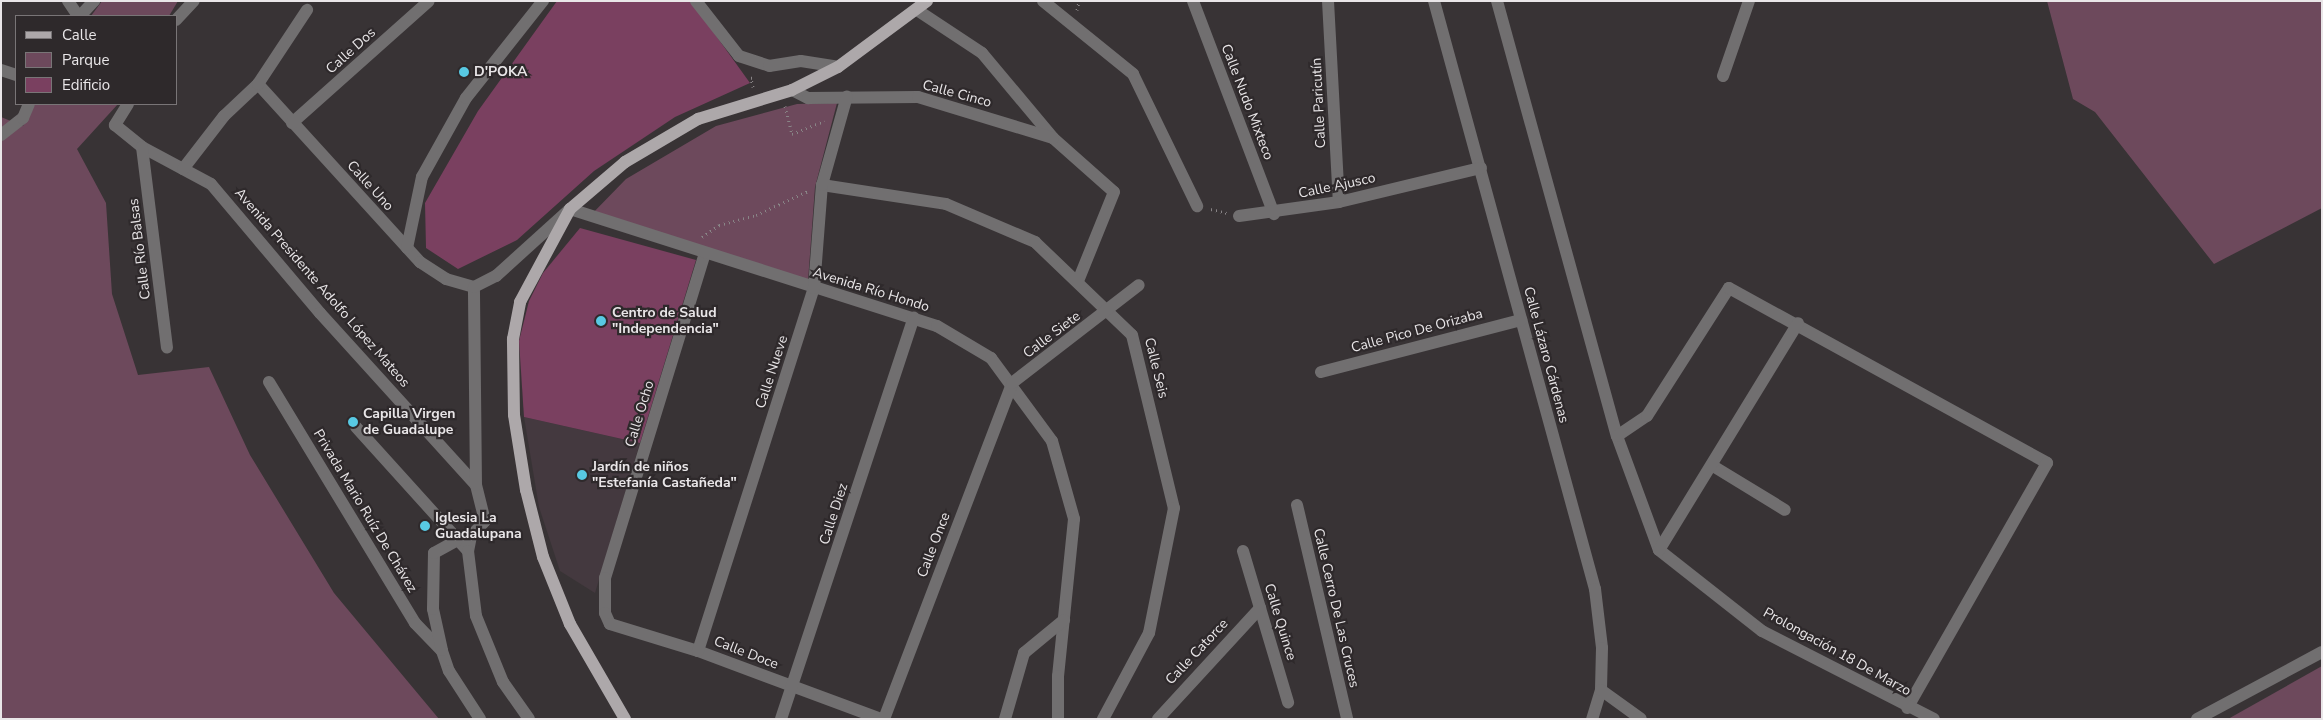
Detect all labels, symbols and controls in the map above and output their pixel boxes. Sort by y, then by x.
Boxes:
legend [15,15,178,105]
street label: Calle Dos [323,24,379,78]
text: Calle [62,25,97,45]
street label: Calle Nudo Mixteco [1217,42,1277,162]
text: Parque [62,50,110,70]
street label: Calle Paricutín [1308,57,1330,149]
place label: D'POKA [474,64,527,80]
marker: D'POKA [458,66,470,78]
text: Edificio [62,75,110,95]
street label: Calle Cinco [921,77,993,111]
street label: Calle Uno [343,157,397,215]
street label: Calle Ajusco [1297,170,1377,202]
street label: Avenida Presidente Adolfo López Mateos [231,185,413,391]
street label: Calle Río Balsas [125,197,155,301]
street label: Avenida Río Hondo [811,264,931,316]
street label: Calle Lázaro Cárdenas [1520,285,1572,425]
place label: Centro de Salud "Independencia" [612,305,719,338]
street label: Calle Pico De Orizaba [1349,305,1485,357]
street label: Calle Siete [1020,308,1084,362]
marker: Centro de Salud "Independencia" [594,314,608,328]
street label: Calle Nueve [752,333,792,411]
street label: Calle Seis [1140,336,1172,400]
street label: Calle Ocho [622,379,658,449]
place label: Capilla Virgen de Guadalupe [363,406,455,438]
marker: Capilla Virgen de Guadalupe [347,416,359,428]
street label: Privada Mario Ruíz De Chávez [310,426,420,596]
place label: Jardín de niños "Estefanía Castañeda" [592,459,737,492]
marker: Jardín de niños "Estefanía Castañeda" [576,469,588,481]
street label: Calle Diez [816,481,852,547]
place label: Iglesia La Guadalupana [435,510,522,542]
street label: Calle Once [914,510,954,580]
marker: Iglesia La Guadalupana [419,520,431,532]
street label: Calle Cerro De Las Cruces [1309,527,1363,689]
street label: Calle Quince [1260,582,1300,662]
street label: Prolongación 18 De Marzo [1760,604,1914,700]
street label: Calle Catorce [1162,616,1232,688]
street label: Calle Doce [711,633,781,673]

